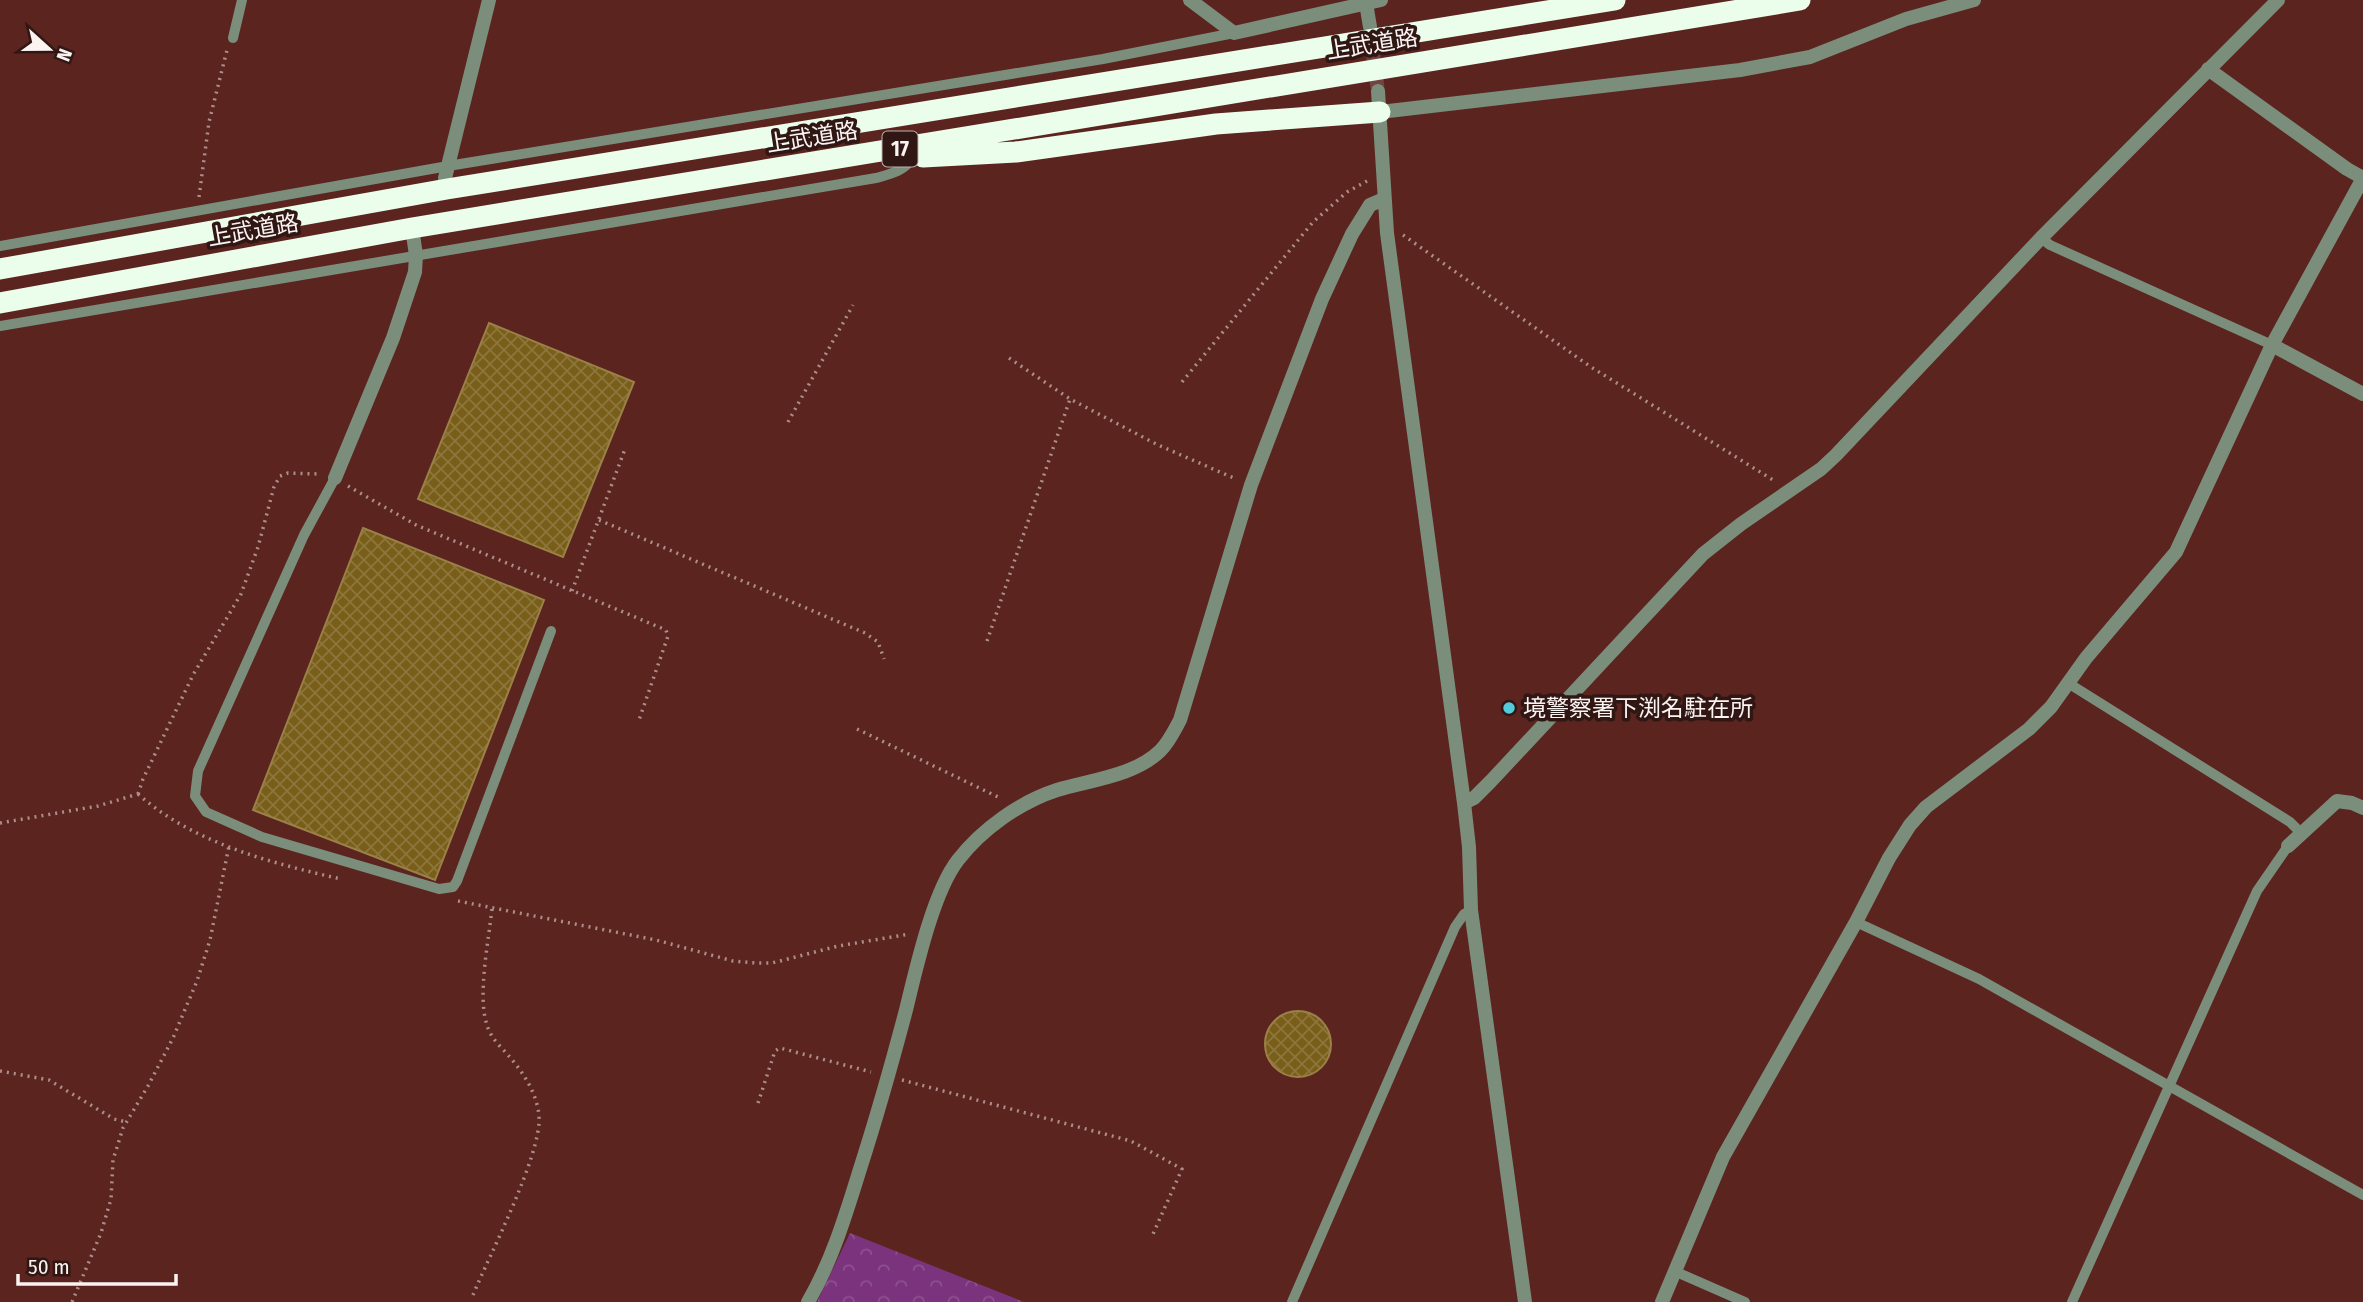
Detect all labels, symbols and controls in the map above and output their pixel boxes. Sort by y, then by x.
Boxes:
north arrow [14,14,84,84]
street label: 上武道路 [1324,23,1420,65]
text: N [52,45,77,64]
street label: 上武道路 [764,116,860,158]
road number: 17 [883,132,918,166]
street label: 上武道路 [205,208,301,252]
place label: 境警察署下渕名駐在所 [1523,694,1753,722]
marker: 境警察署下渕名駐在所 [1501,700,1517,716]
scale bar [18,1242,175,1286]
text: 50 m [28,1254,70,1280]

